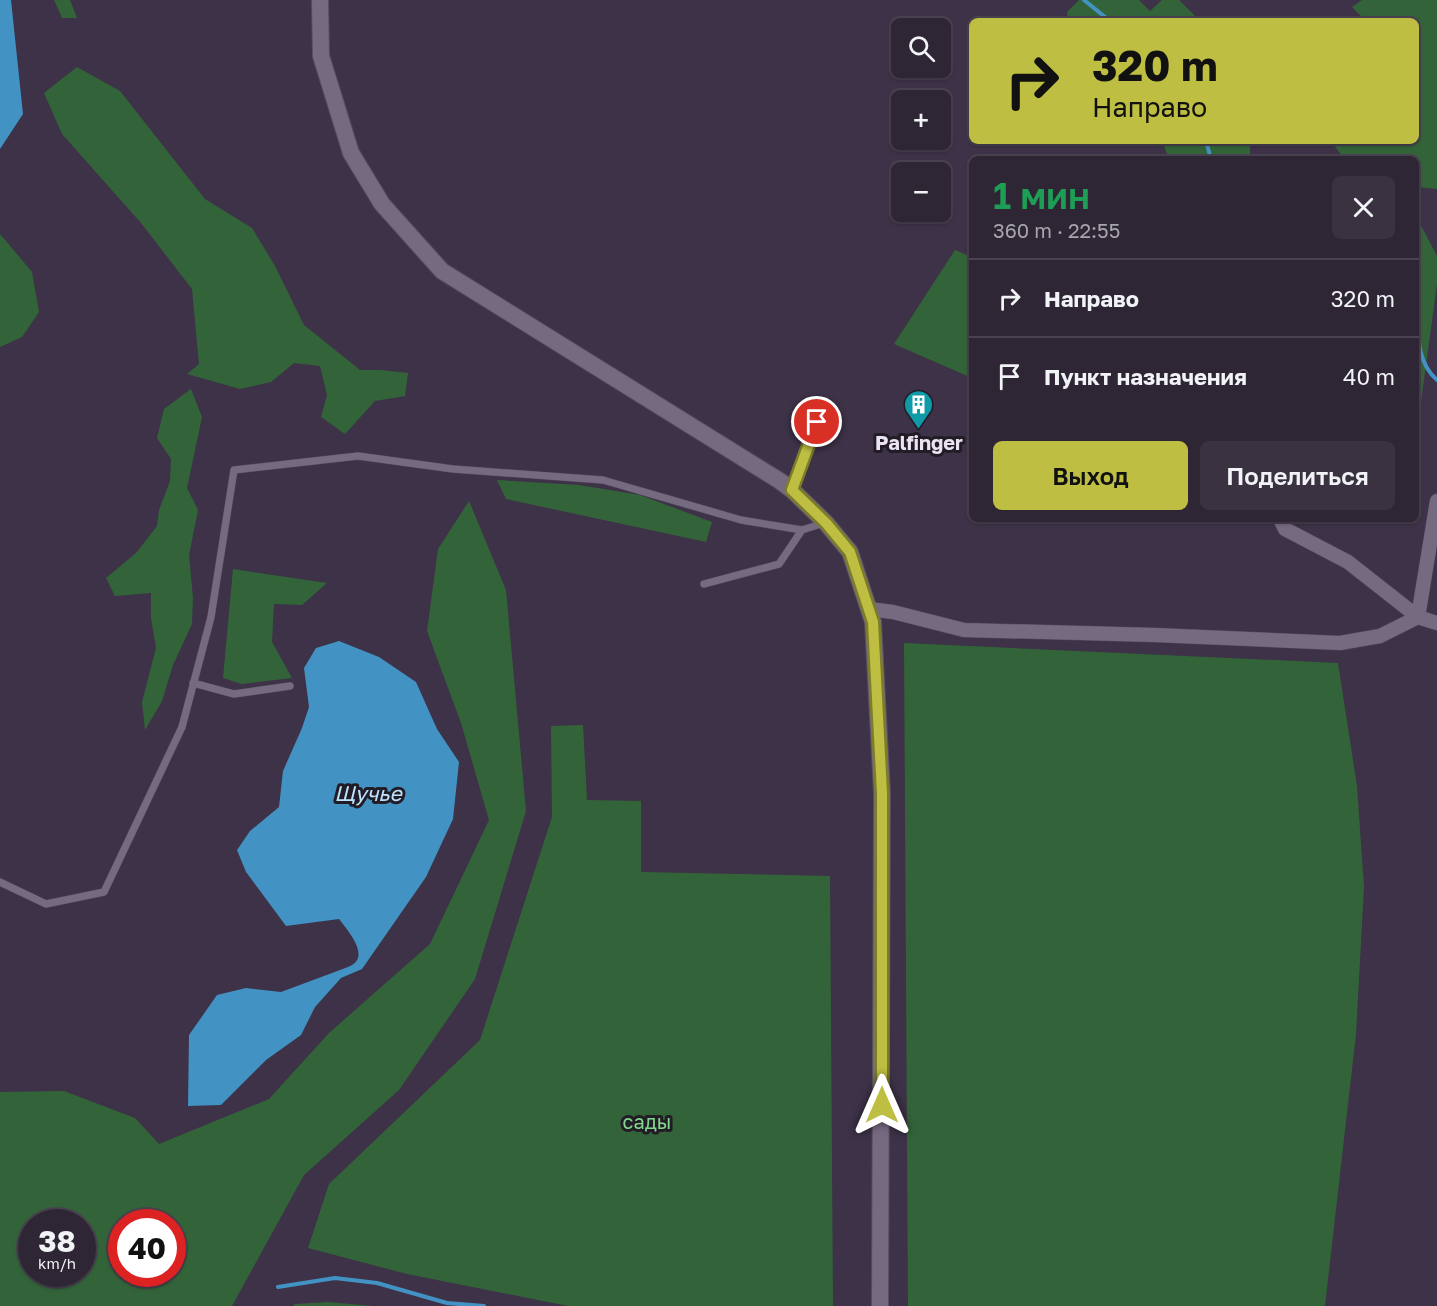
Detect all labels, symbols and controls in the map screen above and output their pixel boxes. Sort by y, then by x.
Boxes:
map controls [891,18,951,222]
button: search [891,18,951,78]
text: 320 m [1092,40,1218,90]
icon: right [993,42,1071,120]
button: + [891,90,951,150]
text: Направо [1092,91,1207,123]
button: − [891,162,951,222]
text: 1 мин [993,174,1090,217]
button: close [1332,176,1395,239]
text: 360 m · 22:55 [993,218,1120,242]
icon: right [993,282,1026,315]
text: Направо [1044,285,1139,312]
text: 320 m [1331,285,1395,312]
icon: arrive [993,360,1026,393]
text: Пункт назначения [1044,363,1247,390]
text: 40 m [1343,363,1395,390]
building icon: Palfinger [903,388,935,430]
pin [791,396,842,447]
icon: arrive [800,405,833,438]
place label: Palfinger [875,430,963,454]
button: Выход [993,441,1188,510]
button: Поделиться [1200,441,1395,510]
water label: Щучье [334,780,404,806]
position arrow [850,1073,914,1137]
park label: сады [623,1109,671,1133]
speed limit sign: 40 [108,1209,186,1287]
text: 38 [38,1223,76,1259]
text: km/h [38,1254,76,1272]

